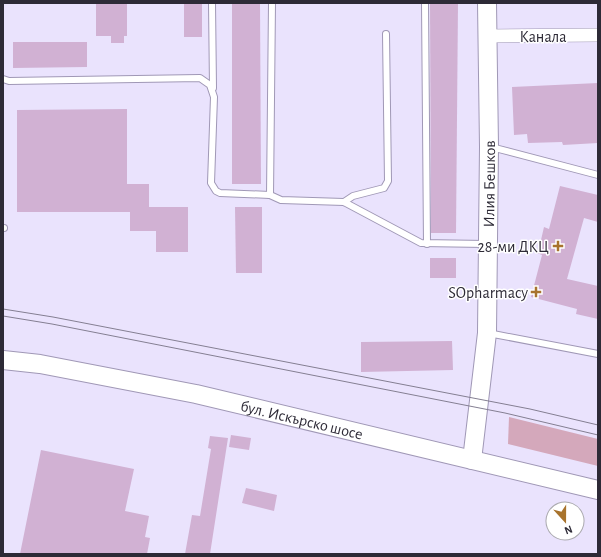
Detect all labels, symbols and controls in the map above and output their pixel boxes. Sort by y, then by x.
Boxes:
street label: Канала [520,29,566,45]
street label: Илия Бешков [481,140,498,227]
place label: 28-ми ДКЦ [478,239,549,255]
marker: 28-ми ДКЦ [552,240,564,252]
place label: SOpharmacy [448,285,528,302]
marker: SOpharmacy [531,287,541,297]
street label: бул. Искърско шосе [239,398,364,443]
north arrow [545,501,585,541]
text: N [563,523,574,536]

